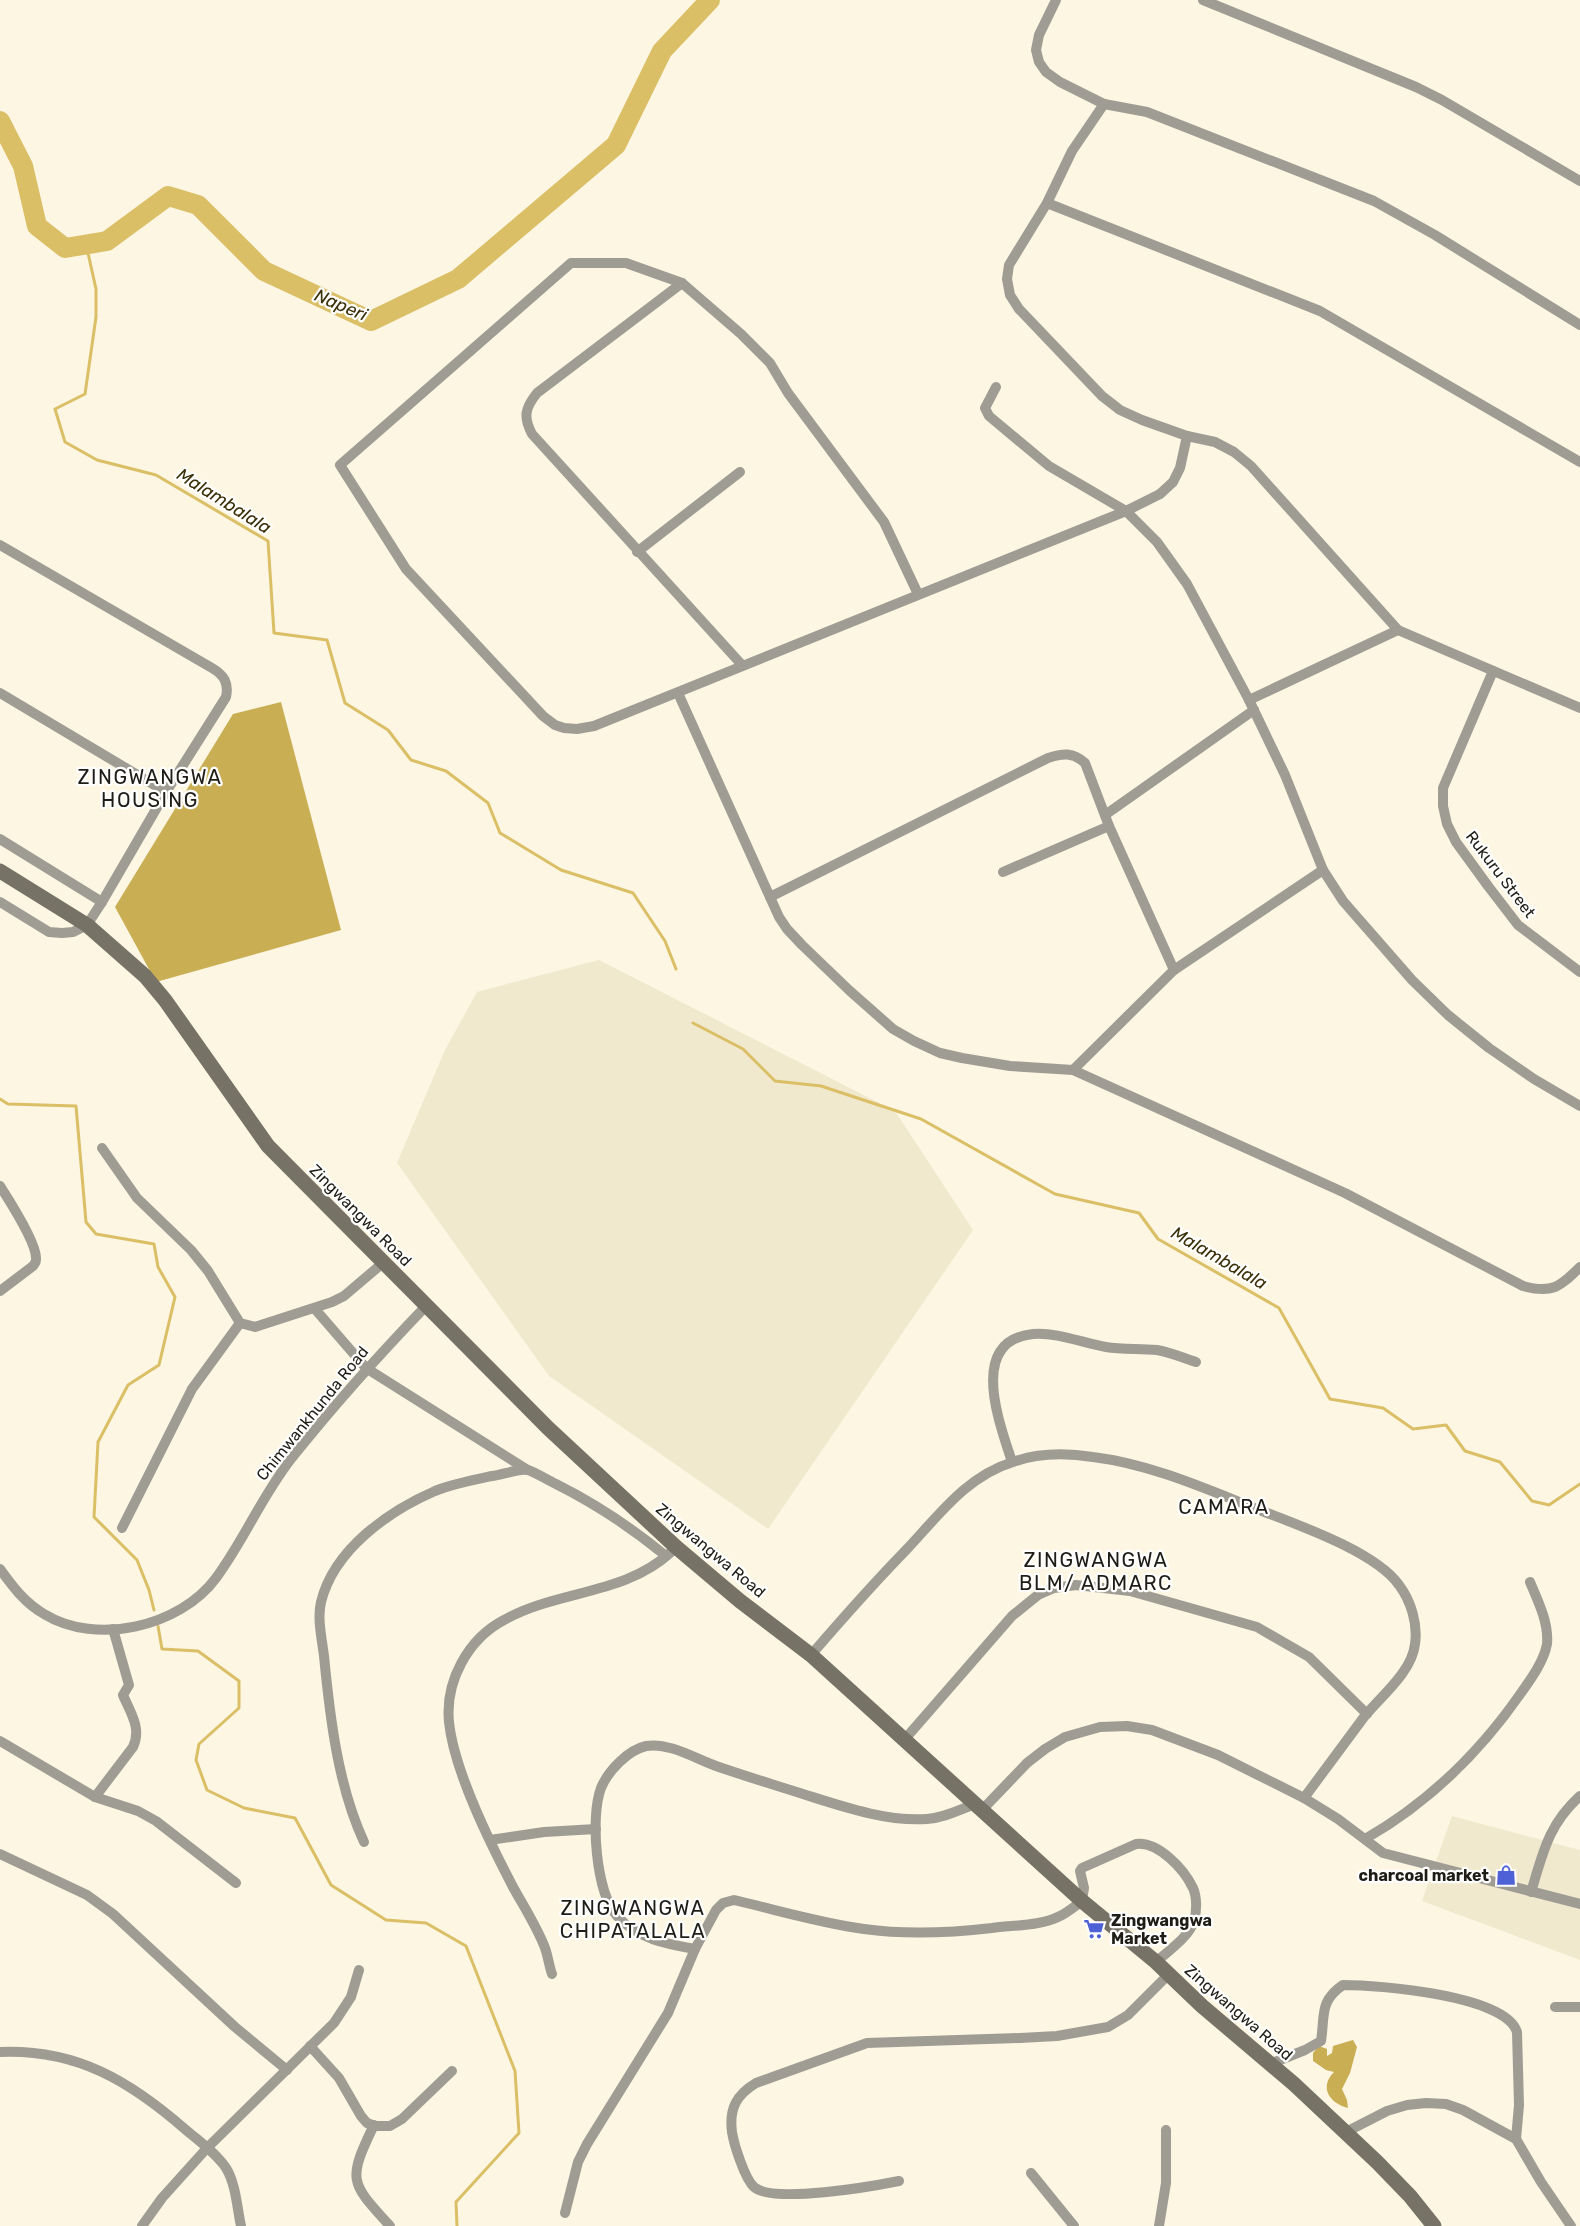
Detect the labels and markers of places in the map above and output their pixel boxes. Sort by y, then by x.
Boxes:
shop icon: charcoal market [1494,1863,1518,1887]
place label: charcoal market [1359,1866,1490,1885]
place label: Zingwangwa Market [1111,1911,1212,1948]
supermarket icon: Zingwangwa Market [1082,1917,1106,1941]

